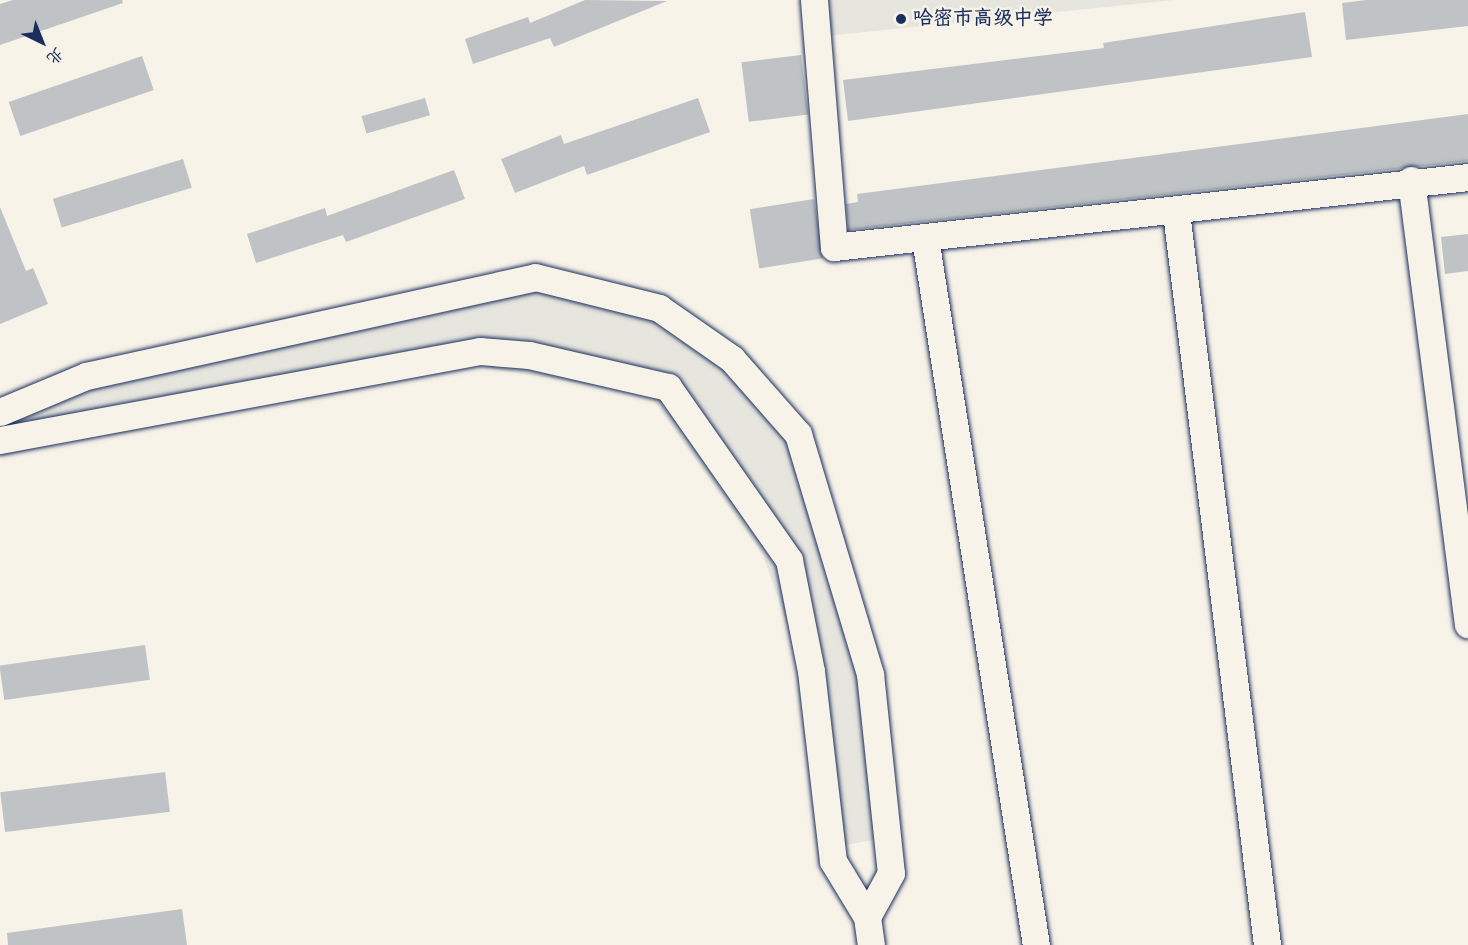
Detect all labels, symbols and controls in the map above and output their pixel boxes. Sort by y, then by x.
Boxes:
place label: 哈密市高级中学 [913,7,1053,31]
north arrow [12,12,72,72]
marker: 哈密市高级中学 [894,12,908,26]
text: 北 [40,41,68,69]

